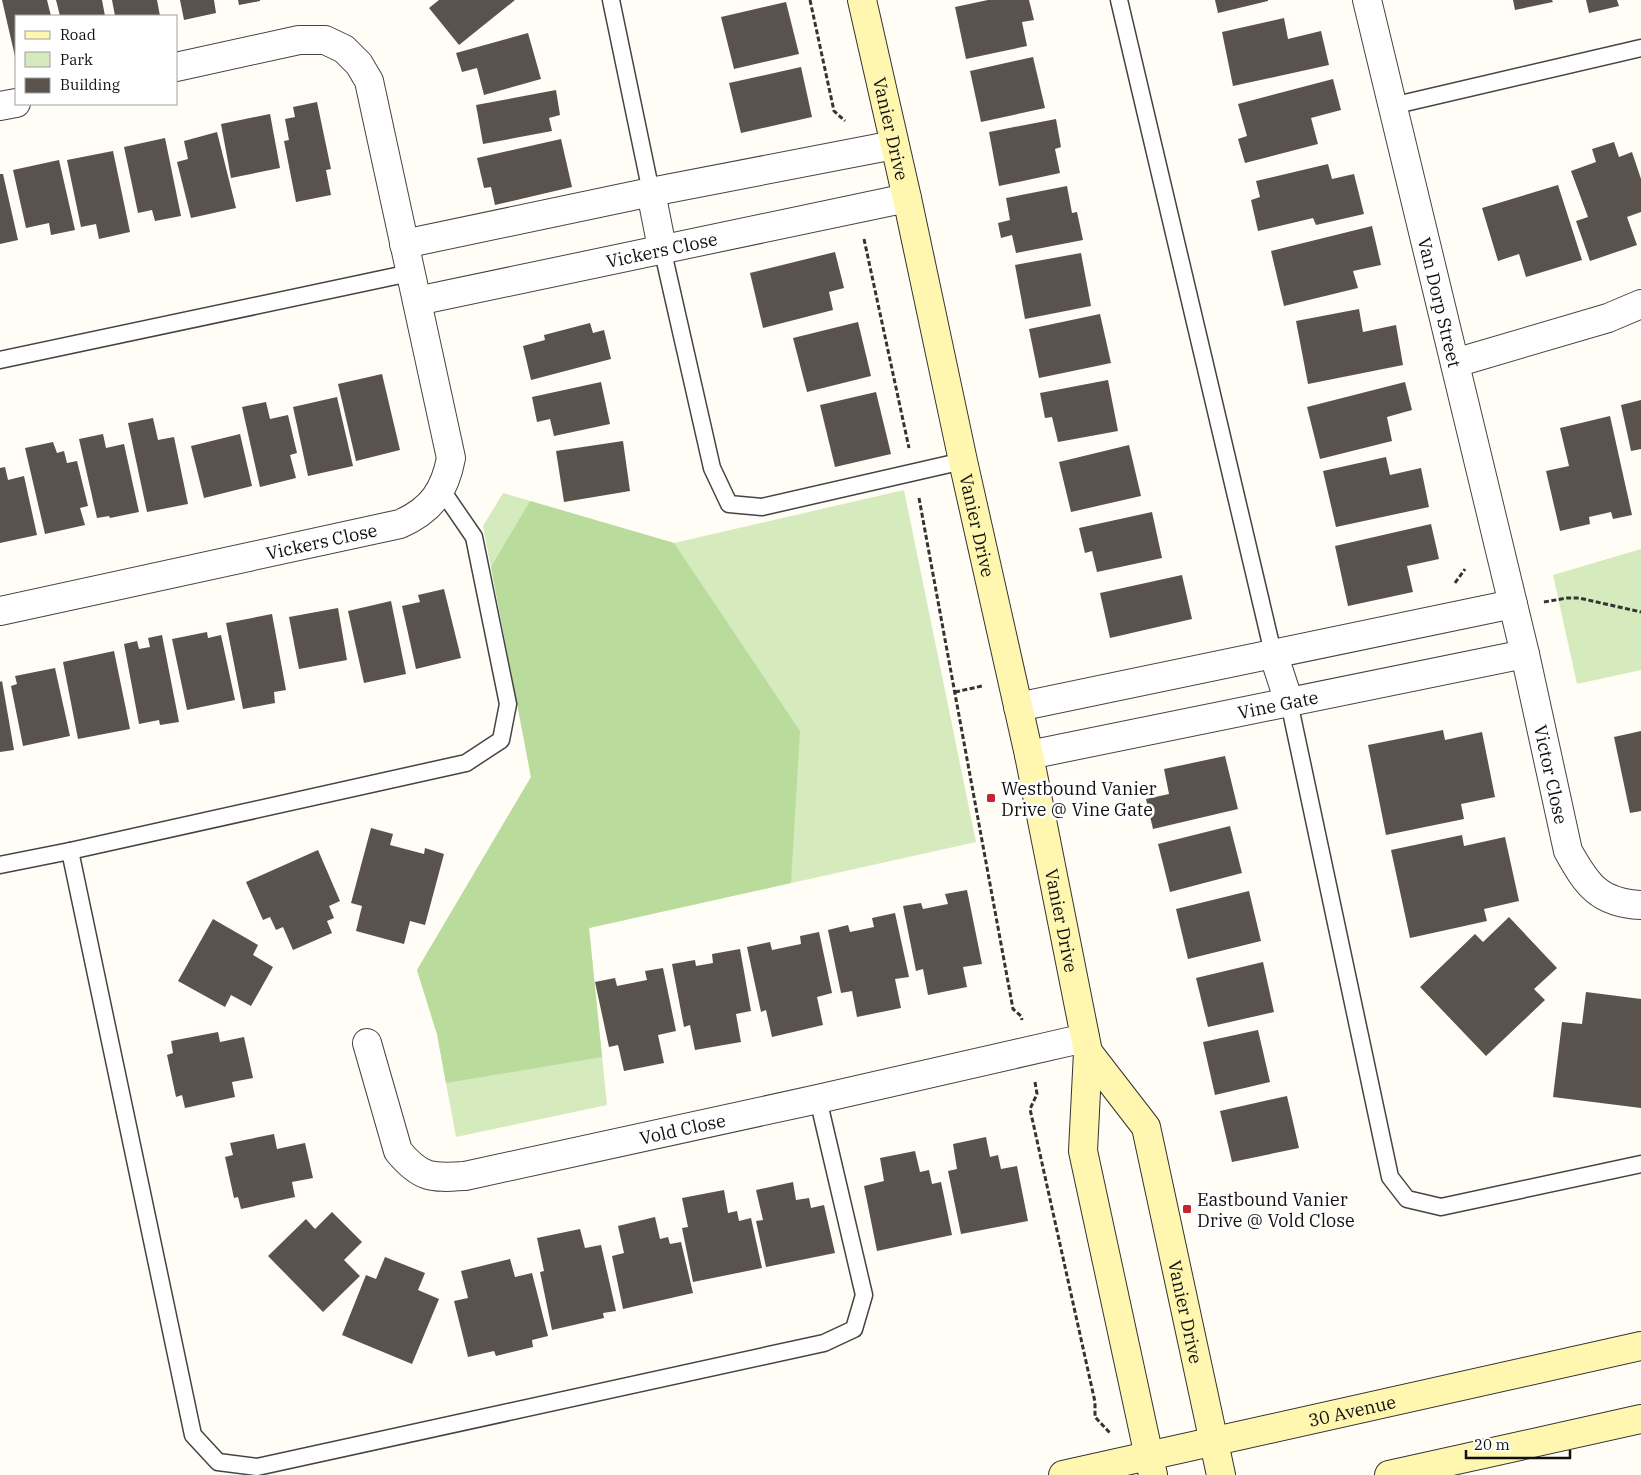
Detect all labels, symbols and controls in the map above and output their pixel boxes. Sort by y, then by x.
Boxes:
legend [15,15,178,105]
text: Road [60,25,96,44]
text: Park [60,50,93,69]
text: Building [60,75,120,94]
street label: Vanier Drive [868,75,914,183]
street label: Vickers Close [604,227,719,272]
street label: Van Dorp Street [1413,235,1467,370]
street label: Vanier Drive [955,472,1000,579]
street label: Vickers Close [264,518,379,564]
street label: Vine Gate [1236,685,1320,724]
street label: Victor Close [1529,723,1573,826]
place label: Westbound Vanier Drive @ Vine Gate [1001,777,1157,821]
marker: Westbound Vanier Drive @ Vine Gate [985,792,997,804]
street label: Vanier Drive [1040,867,1083,974]
street label: Vold Close [637,1108,728,1149]
place label: Eastbound Vanier Drive @ Vold Close [1197,1188,1355,1232]
marker: Eastbound Vanier Drive @ Vold Close [1181,1203,1193,1215]
street label: Vanier Drive [1164,1258,1208,1366]
street label: 30 Avenue [1306,1390,1398,1431]
scale bar [1466,1428,1570,1460]
text: 20 m [1474,1435,1510,1454]

